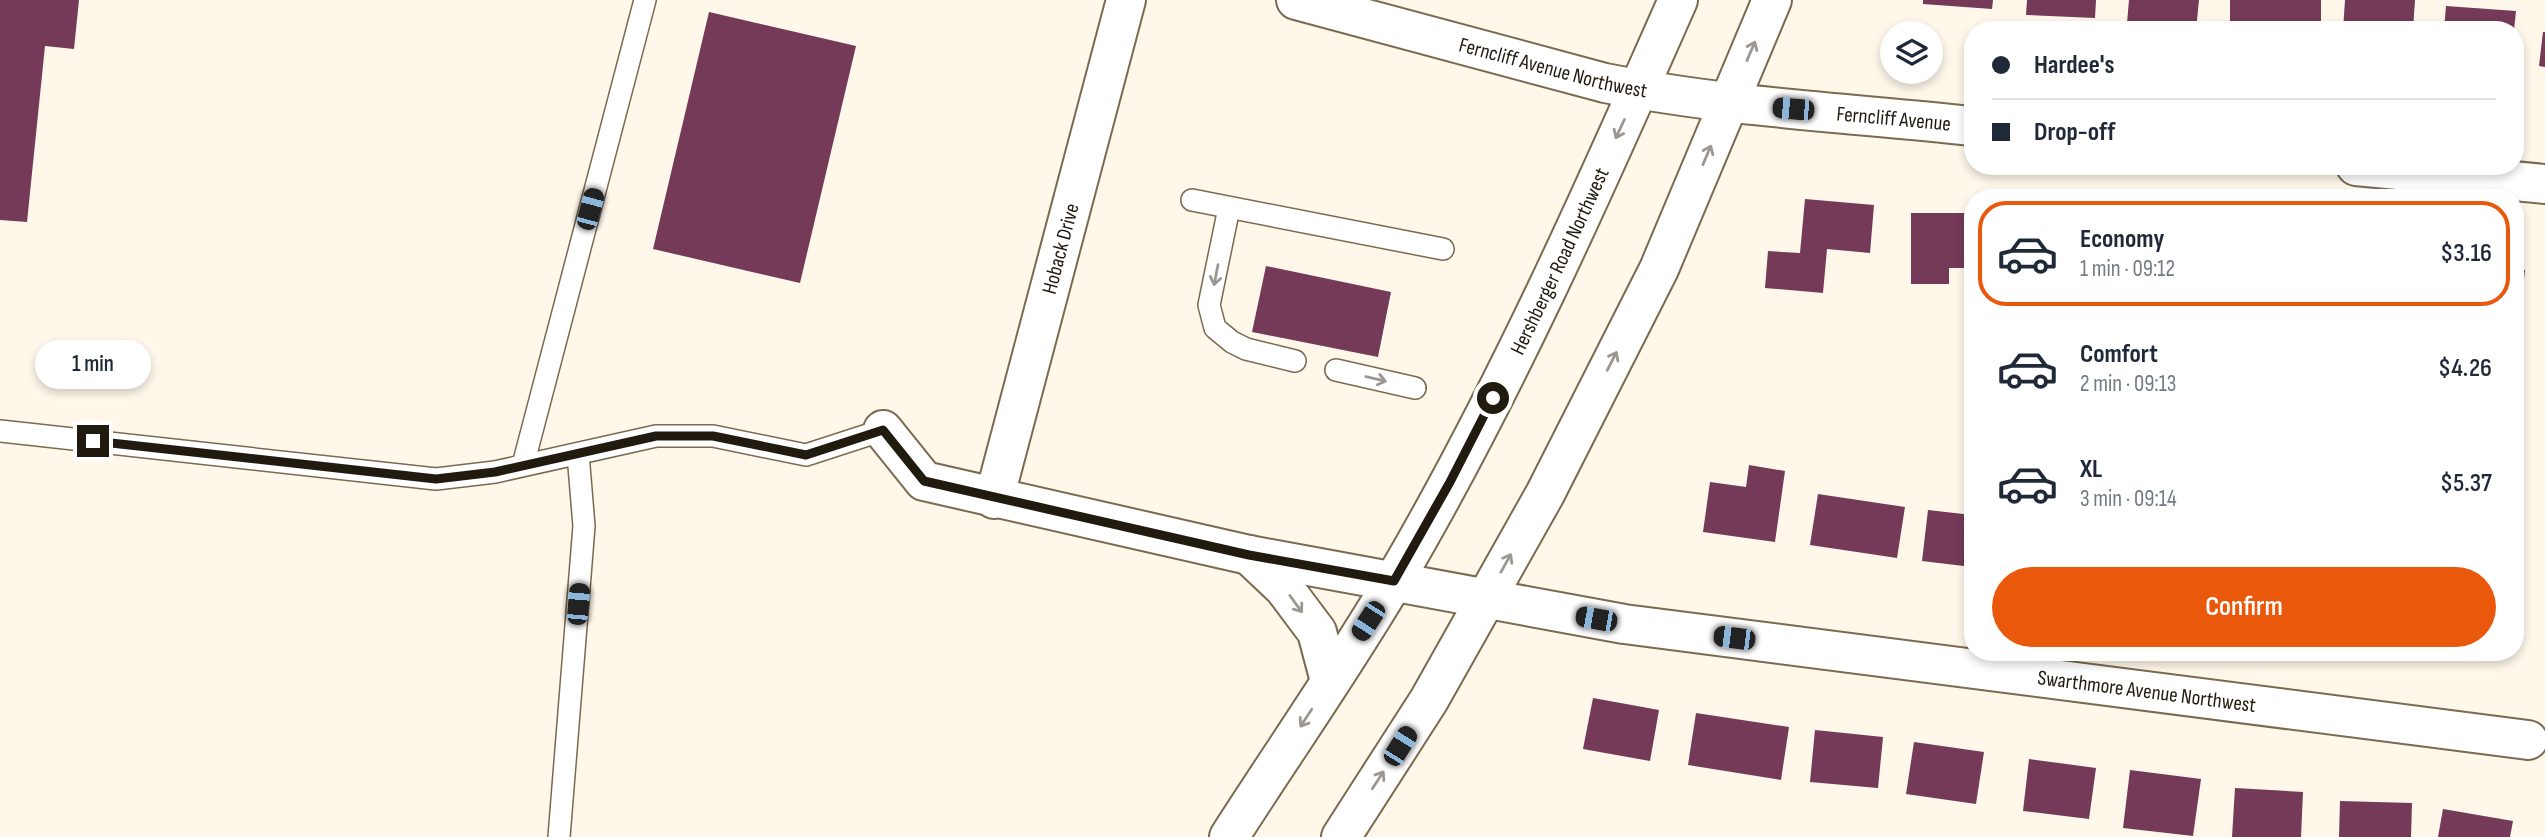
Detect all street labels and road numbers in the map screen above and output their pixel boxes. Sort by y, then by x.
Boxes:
street label: Ferncliff Avenue Northwest [1456,32,1649,103]
street label: Ferncliff Avenue [1836,101,1952,136]
street label: Hershberger Road Northwest [1505,164,1614,359]
street label: Hoback Drive [1036,201,1084,297]
street label: Swarthmore Avenue Northwest [2036,665,2257,717]

